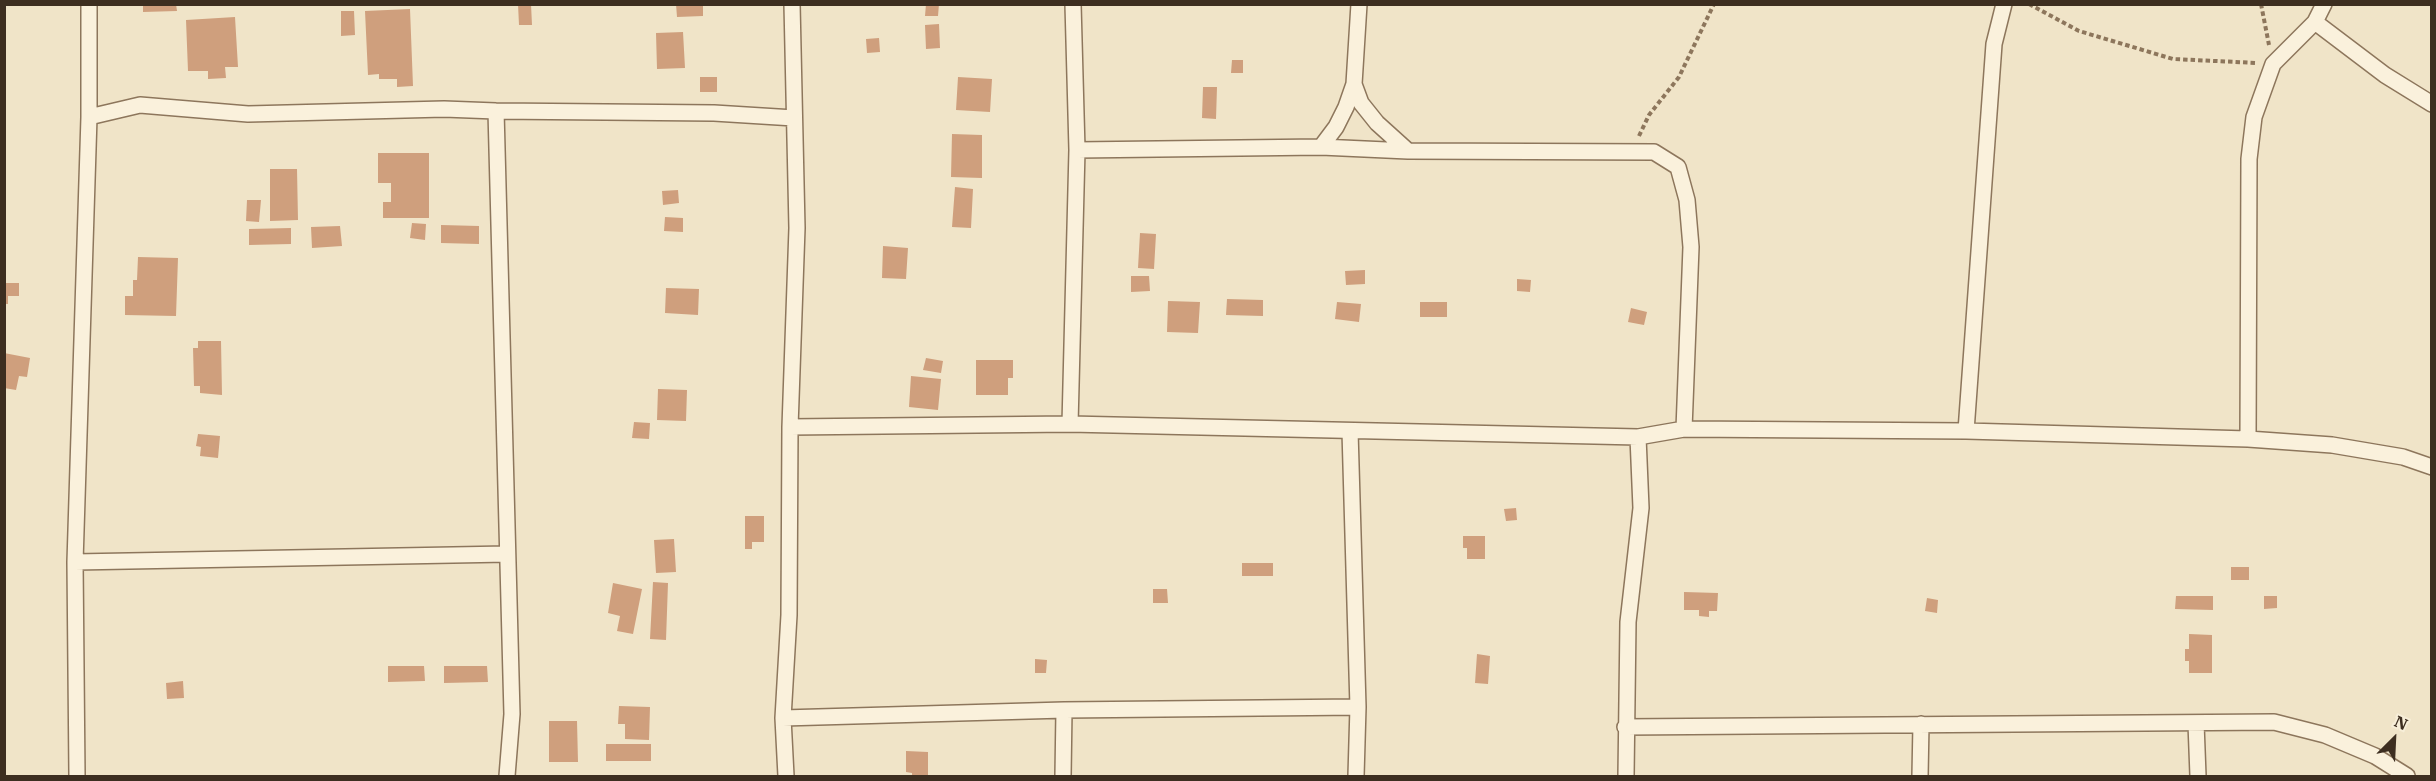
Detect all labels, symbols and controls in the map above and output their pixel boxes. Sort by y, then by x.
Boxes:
north arrow [2364,709,2424,769]
text: N [2391,711,2411,734]

